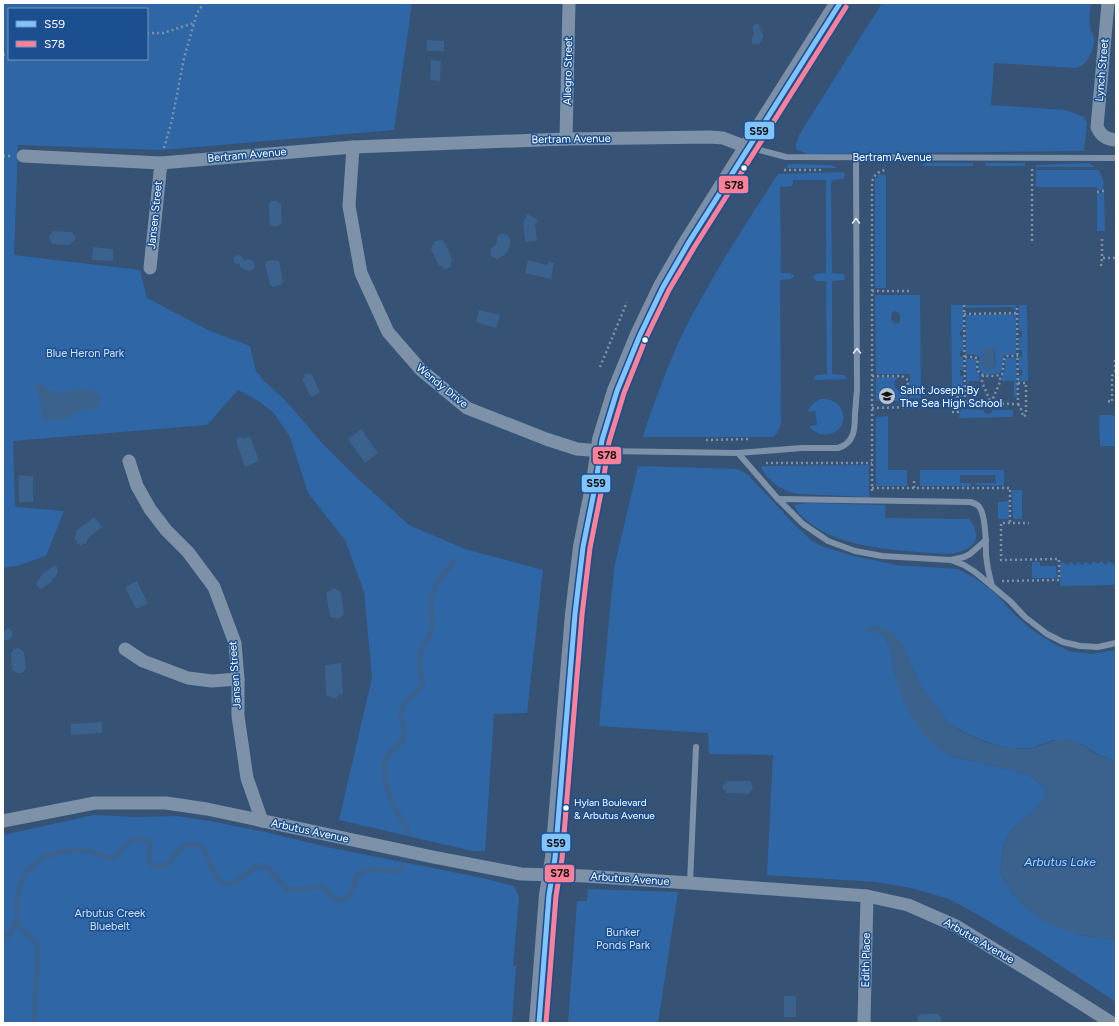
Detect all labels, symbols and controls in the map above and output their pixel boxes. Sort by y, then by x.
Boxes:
legend [8,8,148,60]
text: S59 [44,17,65,31]
text: S78 [44,37,65,51]
street label: Allegro Street [561,37,575,105]
street label: Lynch Street [1093,38,1111,102]
line badge: S59 [744,121,775,140]
text: S59 [749,125,769,138]
street label: Bertram Avenue [531,132,611,146]
street label: Bertram Avenue [207,145,287,165]
street label: Bertram Avenue [852,151,932,164]
unlabelled marker [739,163,749,173]
line badge: S78 [718,175,749,194]
text: S78 [724,179,744,192]
street label: Jansen Street [145,180,165,250]
one-way arrow [852,218,860,224]
unlabelled marker [640,335,650,345]
park label: Blue Heron Park [46,347,125,360]
one-way arrow [853,348,861,354]
street label: Wendy Drive [414,361,470,411]
place label: Saint Joseph By The Sea High School [900,384,1002,410]
school or university icon: Saint Joseph By The Sea High School [877,386,897,406]
line badge: S78 [592,446,622,465]
text: S78 [597,449,617,462]
line badge: S59 [581,474,611,493]
text: S59 [586,477,606,490]
street label: Jansen Street [226,641,244,709]
place label: Hylan Boulevard & Arbutus Avenue [574,796,655,822]
marker: Hylan Boulevard & Arbutus Avenue [561,803,571,813]
street label: Arbutus Avenue [270,816,350,846]
line badge: S59 [541,833,571,852]
text: S59 [546,837,566,850]
water label: Arbutus Lake [1023,855,1096,869]
line badge: S78 [544,864,575,883]
text: S78 [550,867,570,880]
street label: Arbutus Avenue [590,870,670,888]
park label: Arbutus Creek Bluebelt [75,907,146,933]
street label: Arbutus Avenue [942,916,1016,966]
park label: Bunker Ponds Park [596,926,651,952]
street label: Edith Place [859,932,873,988]

